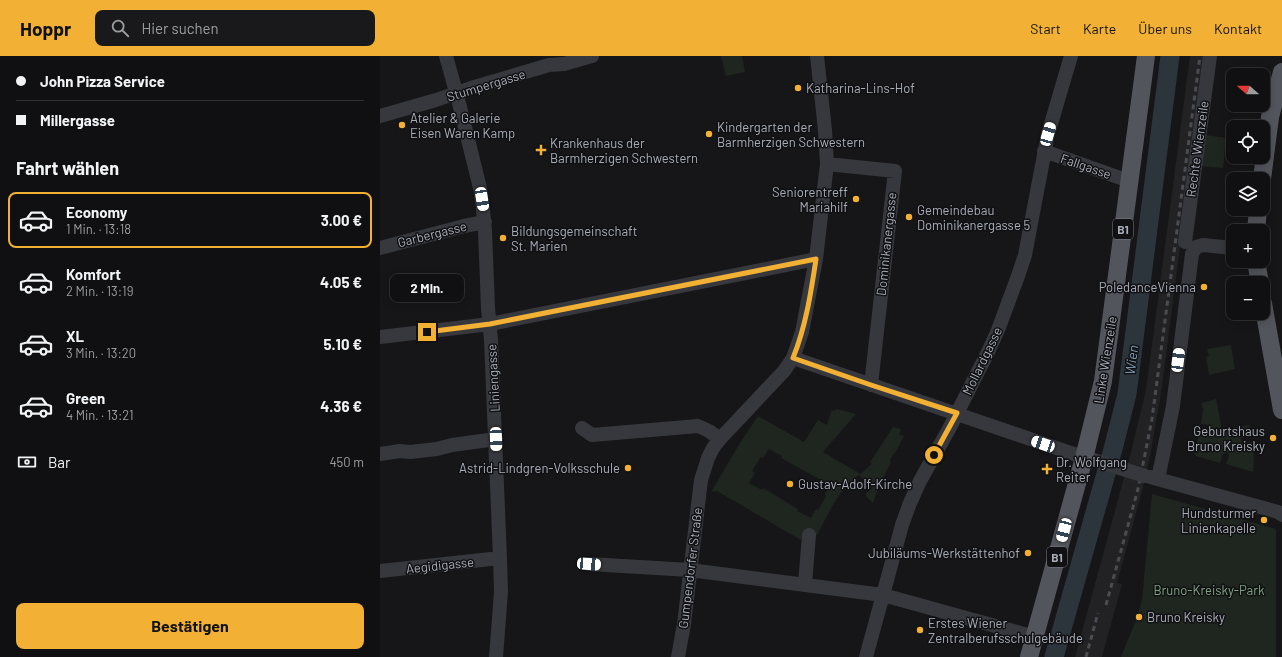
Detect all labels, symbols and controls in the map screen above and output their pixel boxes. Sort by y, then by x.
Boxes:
search box [95,10,375,46]
text: Hoppr [20,17,71,40]
icon: search [109,17,131,39]
text: Hier suchen [141,19,219,37]
text: Start [1030,20,1061,37]
text: Karte [1083,20,1116,37]
text: Über uns [1138,20,1192,37]
text: Kontakt [1214,20,1262,37]
street label: Stumpergasse [445,65,527,105]
north arrow [1226,68,1270,112]
map controls [1226,68,1270,320]
text: John Pizza Service [40,72,165,90]
place label: Katharina-Lins-Hof [806,80,915,96]
marker: Katharina-Lins-Hof [793,83,803,93]
street label: Rechte Wienzeile [1182,100,1212,198]
place label: Atelier & Galerie Eisen Waren Kamp [410,110,515,141]
text: Millergasse [40,111,115,129]
place label: Kindergarten der Barmherzigen Schwestern [717,119,865,150]
marker: Atelier & Galerie Eisen Waren Kamp [397,120,407,130]
button: locate [1226,120,1270,164]
car [1039,121,1057,147]
marker: Kindergarten der Barmherzigen Schwestern [704,129,714,139]
place label: Krankenhaus der Barmherzigen Schwestern [550,135,698,166]
marker: Krankenhaus der Barmherzigen Schwestern [535,144,547,156]
street label: Fallgasse [1059,150,1113,182]
text: Fahrt wählen [16,157,119,179]
button: layers [1226,172,1270,216]
place label: Seniorentreff Mariahilf [772,184,848,215]
car [474,186,490,212]
street label: Dominikanergasse [873,191,899,296]
marker: Seniorentreff Mariahilf [851,194,861,204]
icon: car [18,202,54,238]
place label: Gemeindebau Dominikanergasse 5 [917,202,1030,233]
text: Economy [66,203,127,221]
text: 3.00 € [321,211,362,229]
marker: Gemeindebau Dominikanergasse 5 [904,212,914,222]
street label: Garbergasse [396,218,468,250]
road number: B1 [1113,219,1133,239]
text: 1 Min. · 13:18 [66,221,131,237]
place label: Bildungsgemeinschaft St. Marien [511,223,637,254]
button: + [1226,224,1270,268]
marker: Bildungsgemeinschaft St. Marien [498,233,508,243]
icon: car [18,264,54,300]
text: Komfort [66,265,121,283]
text: 4.05 € [320,273,362,291]
callout: 2 Min. [390,274,464,302]
button: − [1226,276,1270,320]
place label: PoledanceVienna [1099,279,1196,295]
text: 2 Min. [410,280,444,296]
marker: PoledanceVienna [1199,282,1209,292]
text: 2 Min. · 13:19 [66,283,133,299]
street label: Linke Wienzeile [1090,315,1120,405]
route end [418,323,436,341]
street label: Mollardgasse [959,324,1005,398]
icon: car [18,326,54,362]
text: XL [66,327,84,345]
text: 5.10 € [323,335,362,353]
street label: Liniengasse [483,344,503,412]
water label: Wien [1121,344,1141,376]
text: 3 Min. · 13:20 [66,345,136,361]
car [1171,347,1185,373]
icon: car [18,388,54,424]
text: Green [66,389,105,407]
text: 4.36 € [320,397,362,415]
text: 4 Min. · 13:21 [66,407,134,423]
place label: Geburtshaus Bruno Kreisky [1187,423,1265,454]
car [490,427,502,451]
marker: Geburtshaus Bruno Kreisky [1268,433,1278,443]
car [1030,434,1056,454]
route start [925,446,943,464]
icon: cash [16,451,38,473]
text: Bar [48,453,70,471]
text: 450 m [329,454,364,470]
place label: Dr. Wolfgang Reiter [1056,454,1127,485]
place label: Astrid-Lindgren-Volksschule [459,460,620,476]
marker: Astrid-Lindgren-Volksschule [623,463,633,473]
marker: Dr. Wolfgang Reiter [1041,463,1053,475]
place label: Gustav-Adolf-Kirche [798,476,912,492]
marker: Gustav-Adolf-Kirche [785,479,795,489]
place label: Hundsturmer Linienkapelle [1181,505,1256,536]
street label: Gumpendorfer Straße [675,506,705,629]
marker: Hundsturmer Linienkapelle [1259,515,1269,525]
car [1055,517,1073,543]
place label: Jubiläums-Werkstättenhof [868,545,1020,561]
road number: B1 [1047,547,1067,567]
marker: Jubiläums-Werkstättenhof [1023,548,1033,558]
street label: Aegidigasse [405,553,475,577]
car [577,557,601,571]
park label: Bruno-Kreisky-Park [1153,582,1265,598]
button: Bestätigen [16,603,364,649]
place label: Bruno Kreisky [1147,609,1225,625]
marker: Bruno Kreisky [1134,612,1144,622]
place label: Erstes Wiener Zentralberufsschulgebäude [928,615,1083,646]
marker: Erstes Wiener Zentralberufsschulgebäude [915,625,925,635]

